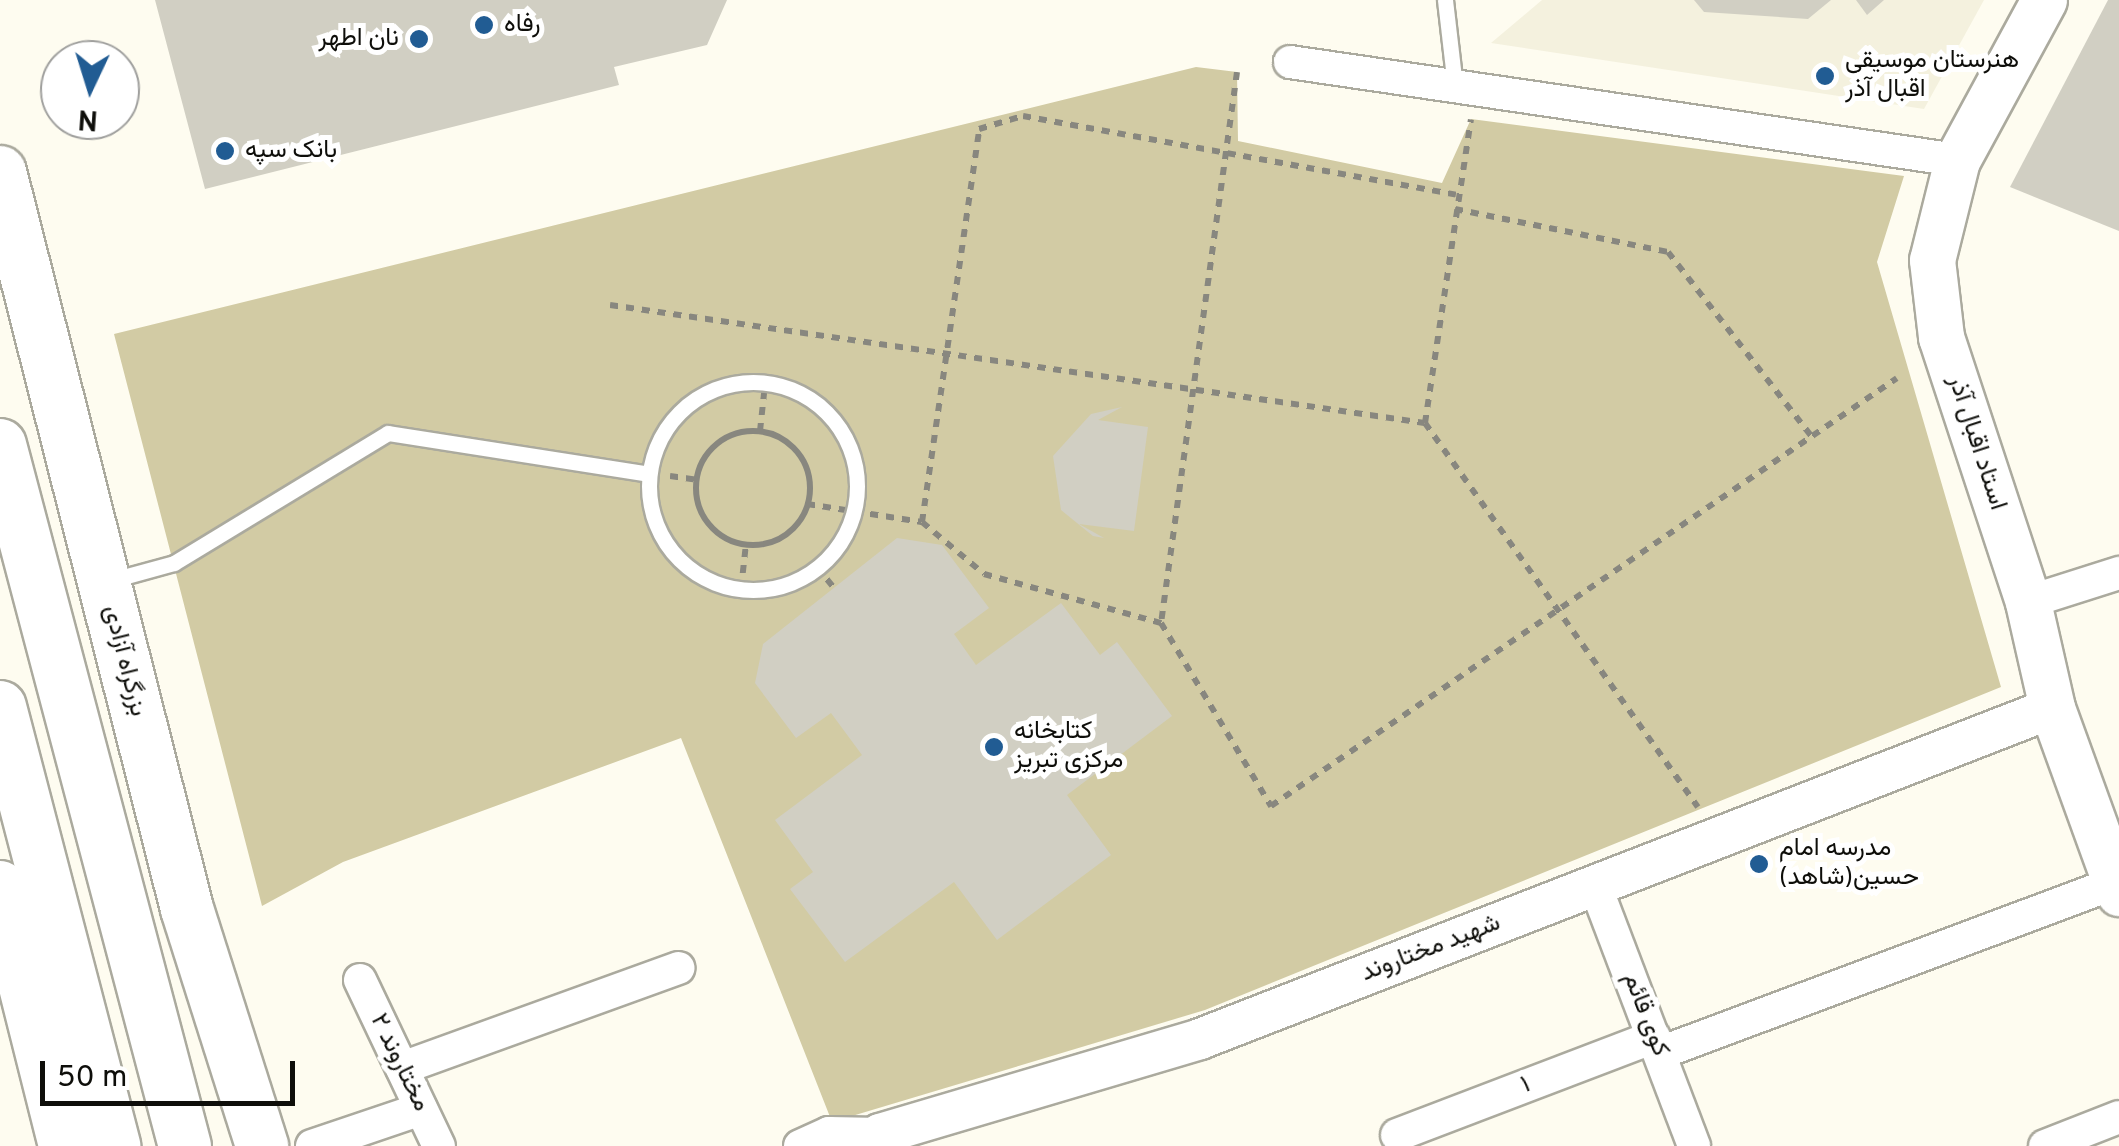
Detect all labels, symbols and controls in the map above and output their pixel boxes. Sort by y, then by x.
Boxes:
place label: رفاه [504,10,540,40]
marker: رفاه [473,14,495,36]
place label: نان اطهر [318,24,399,54]
marker: نان اطهر [408,28,430,50]
north arrow [40,40,140,140]
place label: هنرستان موسیقی اقبال آذر [1845,47,2019,106]
marker: هنرستان موسیقی اقبال آذر [1814,65,1836,87]
text: N [77,99,99,137]
place label: بانک سپه [245,136,337,166]
marker: بانک سپه [214,140,236,162]
street label: استاد اقبال آذر [1940,372,2012,514]
street label: بزرگراه آزادی [96,602,152,720]
place label: کتابخانه مرکزى تبریز [1014,718,1123,777]
marker: کتابخانه مرکزى تبریز [983,736,1005,758]
place label: مدرسه امام حسین(شاهد) [1779,835,1919,894]
marker: مدرسه امام حسین(شاهد) [1748,853,1770,875]
street label: شهید مختاروند [1357,909,1505,989]
street label: کوی قائم [1615,969,1675,1061]
street label: مختاروند ۲ [362,1009,436,1117]
scale bar [45,1041,300,1103]
text: 50 m [57,1060,127,1097]
street label: ۱ [1517,1071,1535,1101]

